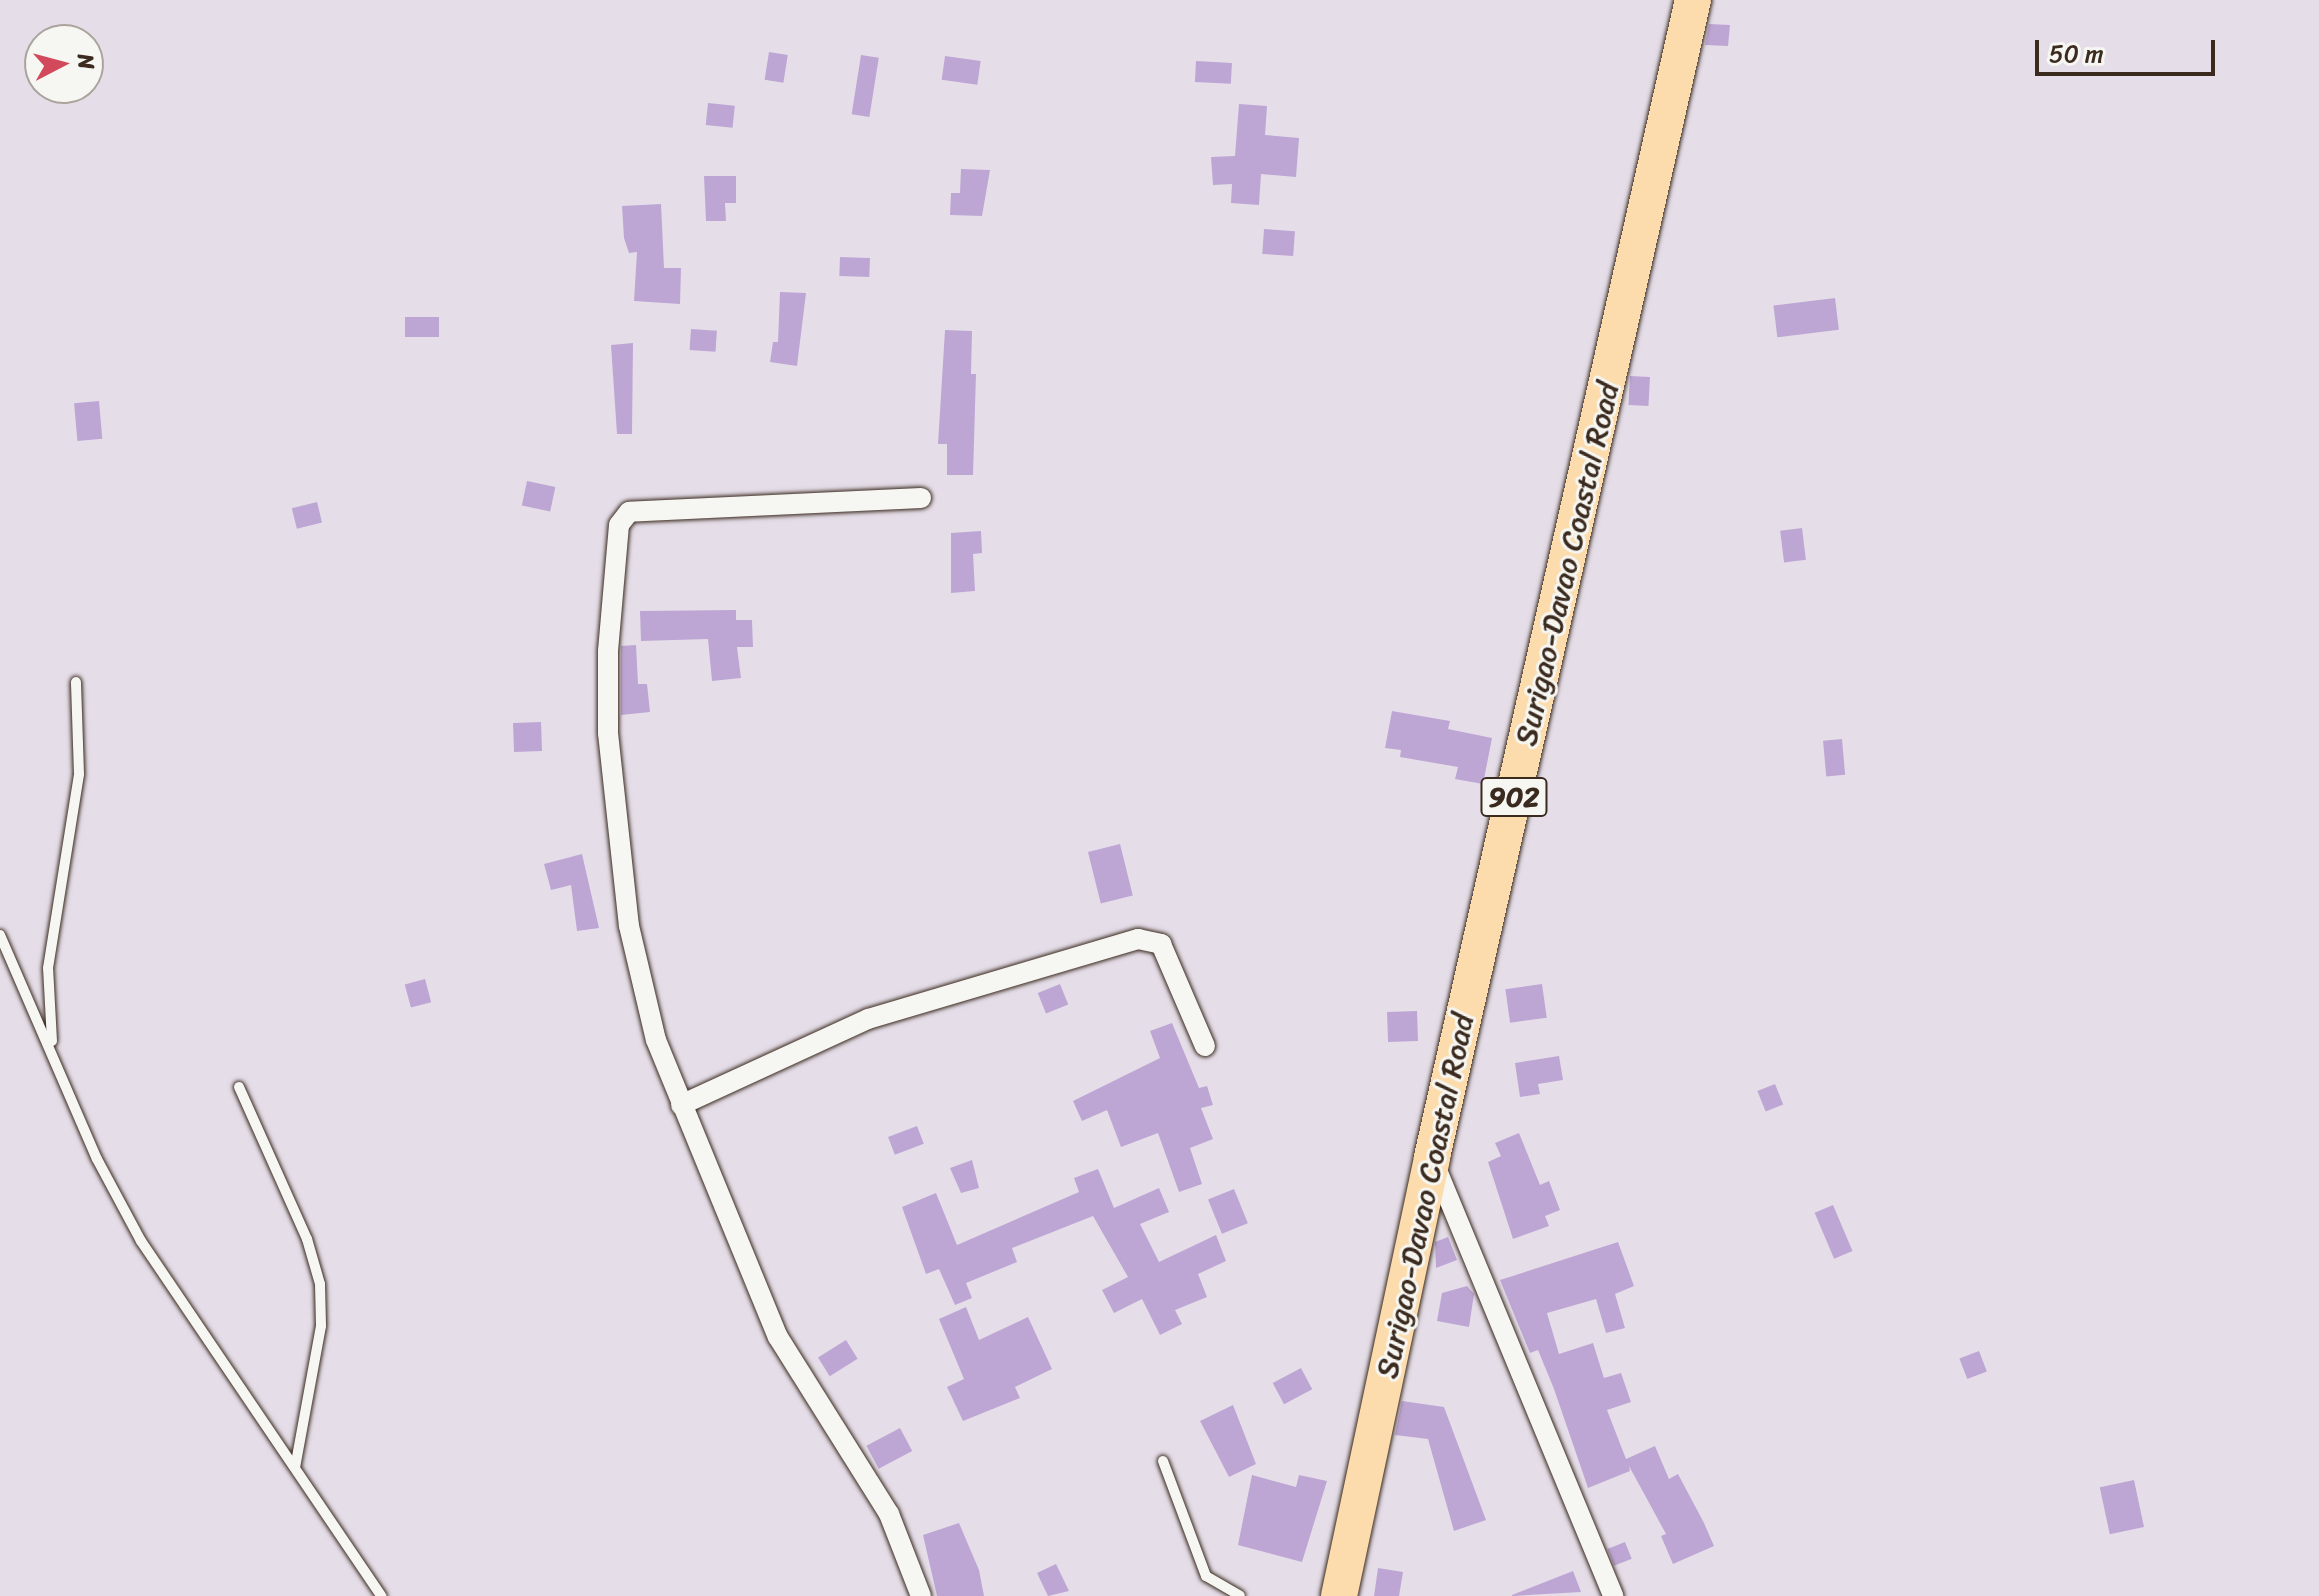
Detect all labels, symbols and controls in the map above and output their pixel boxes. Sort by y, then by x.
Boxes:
north arrow [24,24,104,104]
scale bar [2039,24,2219,74]
text: 50 m [2049,33,2104,75]
text: N [66,52,107,71]
street label: Surigao-Davao Coastal Road [1508,379,1626,749]
road number: 902 [1480,773,1548,821]
street label: Surigao-Davao Coastal Road [1369,1011,1481,1381]

